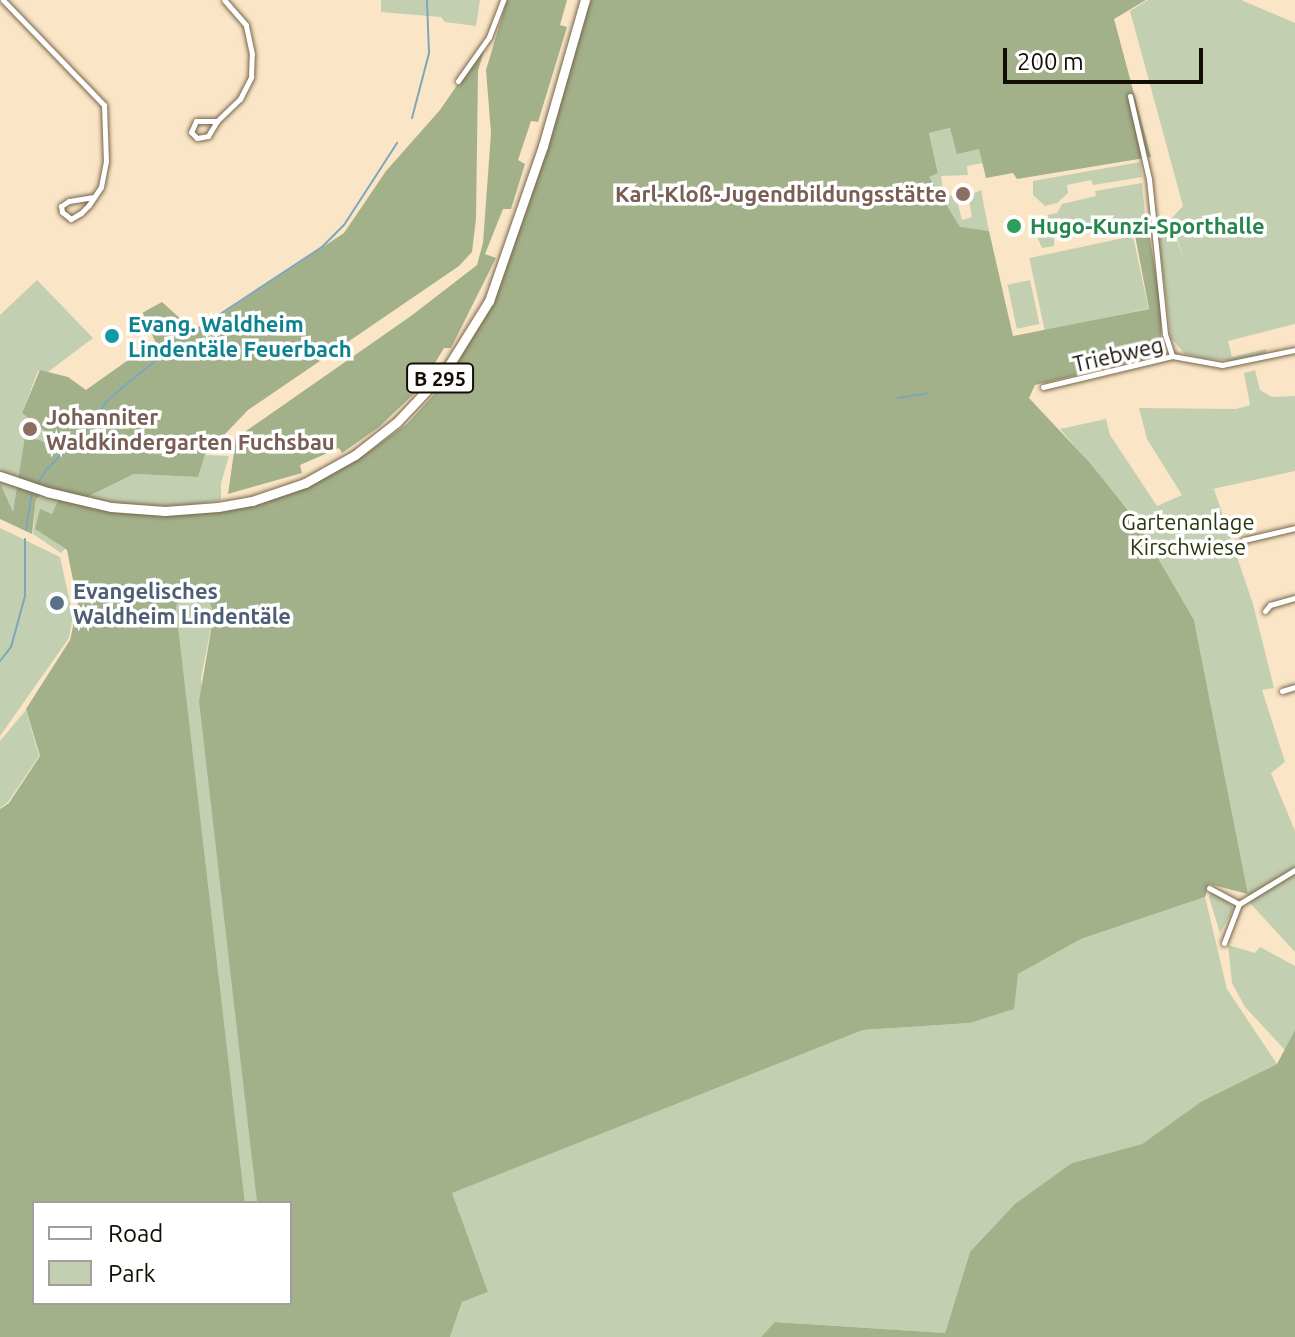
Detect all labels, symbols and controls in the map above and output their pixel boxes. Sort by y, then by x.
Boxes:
scale bar [1007,32,1207,82]
text: 200 m [1017,48,1084,75]
place label: Karl-Kloß-Jugendbildungsstätte [615,181,947,207]
marker: Karl-Kloß-Jugendbildungsstätte [954,185,972,203]
place label: Hugo-Kunzi-Sporthalle [1030,213,1265,239]
marker: Hugo-Kunzi-Sporthalle [1005,217,1023,235]
place label: Evang. Waldheim Lindentäle Feuerbach [128,310,352,362]
marker: Evang. Waldheim Lindentäle Feuerbach [103,327,121,345]
street label: Triebweg [1070,331,1166,377]
road number: B 295 [406,362,474,394]
place label: Johanniter Waldkindergarten Fuchsbau [46,403,335,454]
marker: Johanniter Waldkindergarten Fuchsbau [21,420,39,438]
park label: Gartenanlage Kirschwiese [1121,508,1255,560]
place label: Evangelisches Waldheim Lindentäle [73,577,291,628]
marker: Evangelisches Waldheim Lindentäle [48,594,66,612]
legend [32,1201,292,1305]
text: Road [108,1220,163,1247]
text: Park [108,1260,156,1287]

